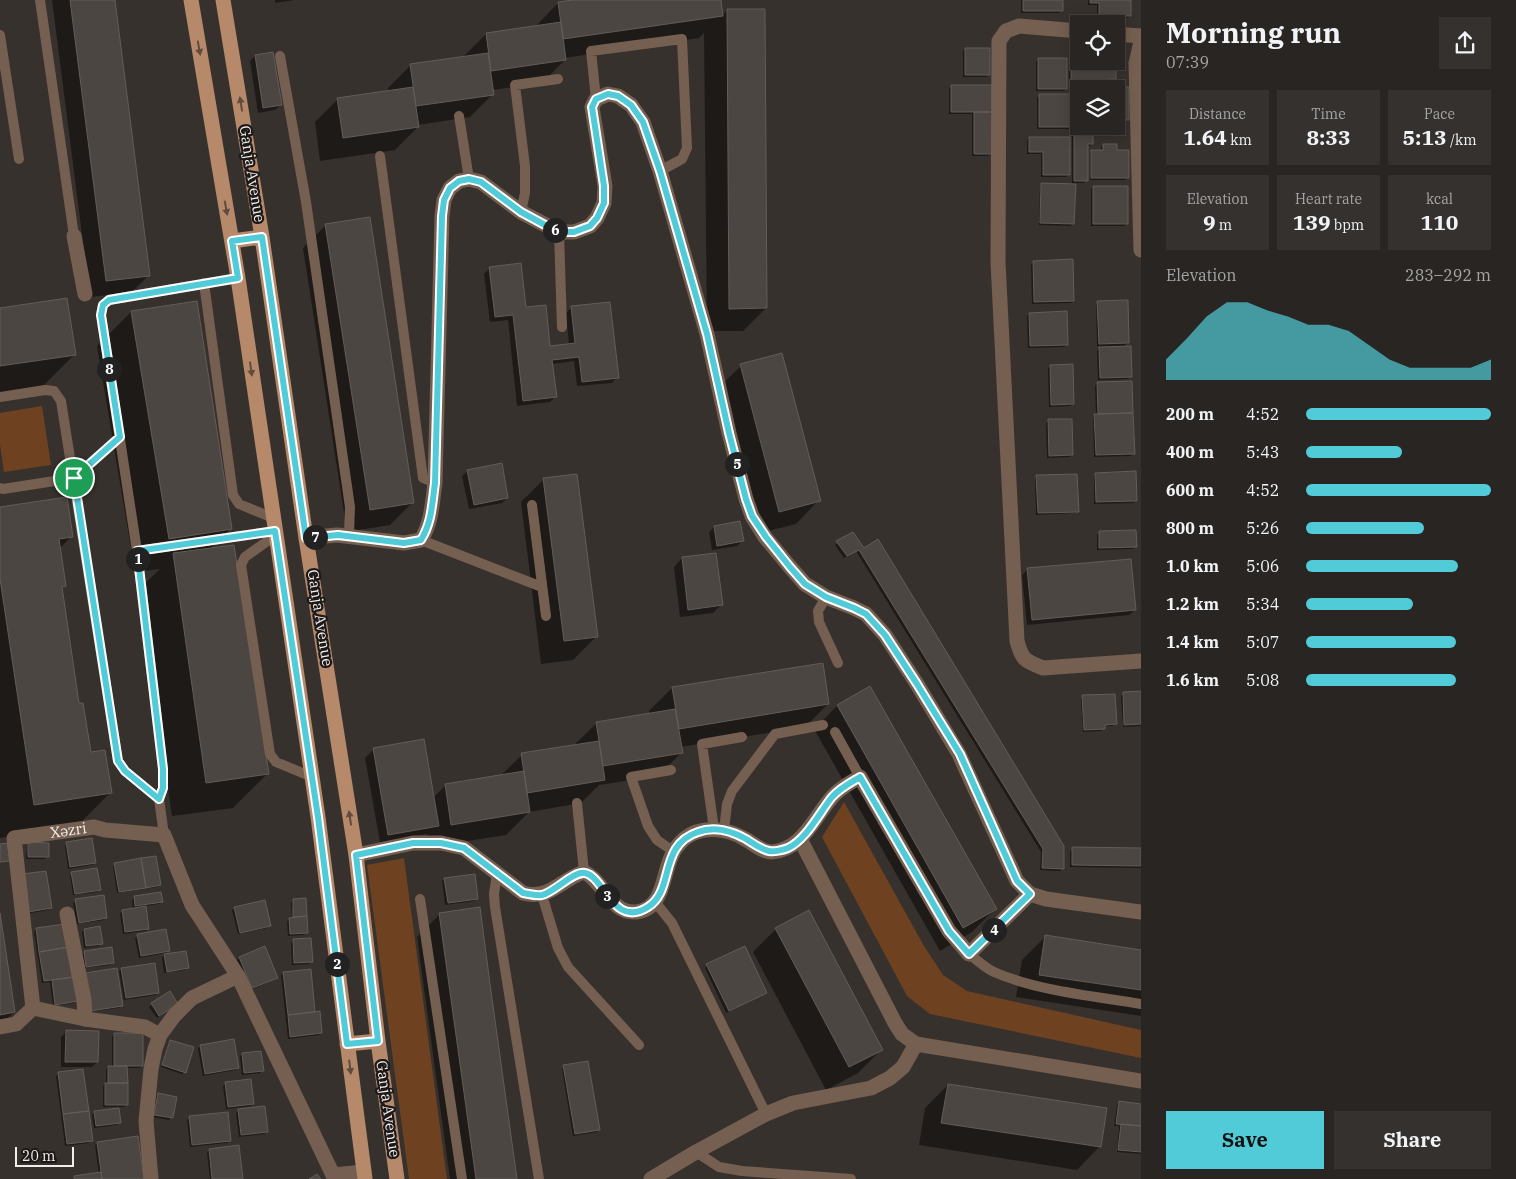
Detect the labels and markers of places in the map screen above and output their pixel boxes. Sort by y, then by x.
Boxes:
pin: 6 [542,218,568,242]
pin: 8 [96,356,122,382]
pin: 5 [724,452,750,476]
pin [53,457,95,499]
pin: 7 [302,524,328,550]
pin: 1 [126,546,150,572]
pin: 3 [594,884,620,908]
pin: 4 [982,918,1006,942]
pin: 2 [324,952,350,976]

